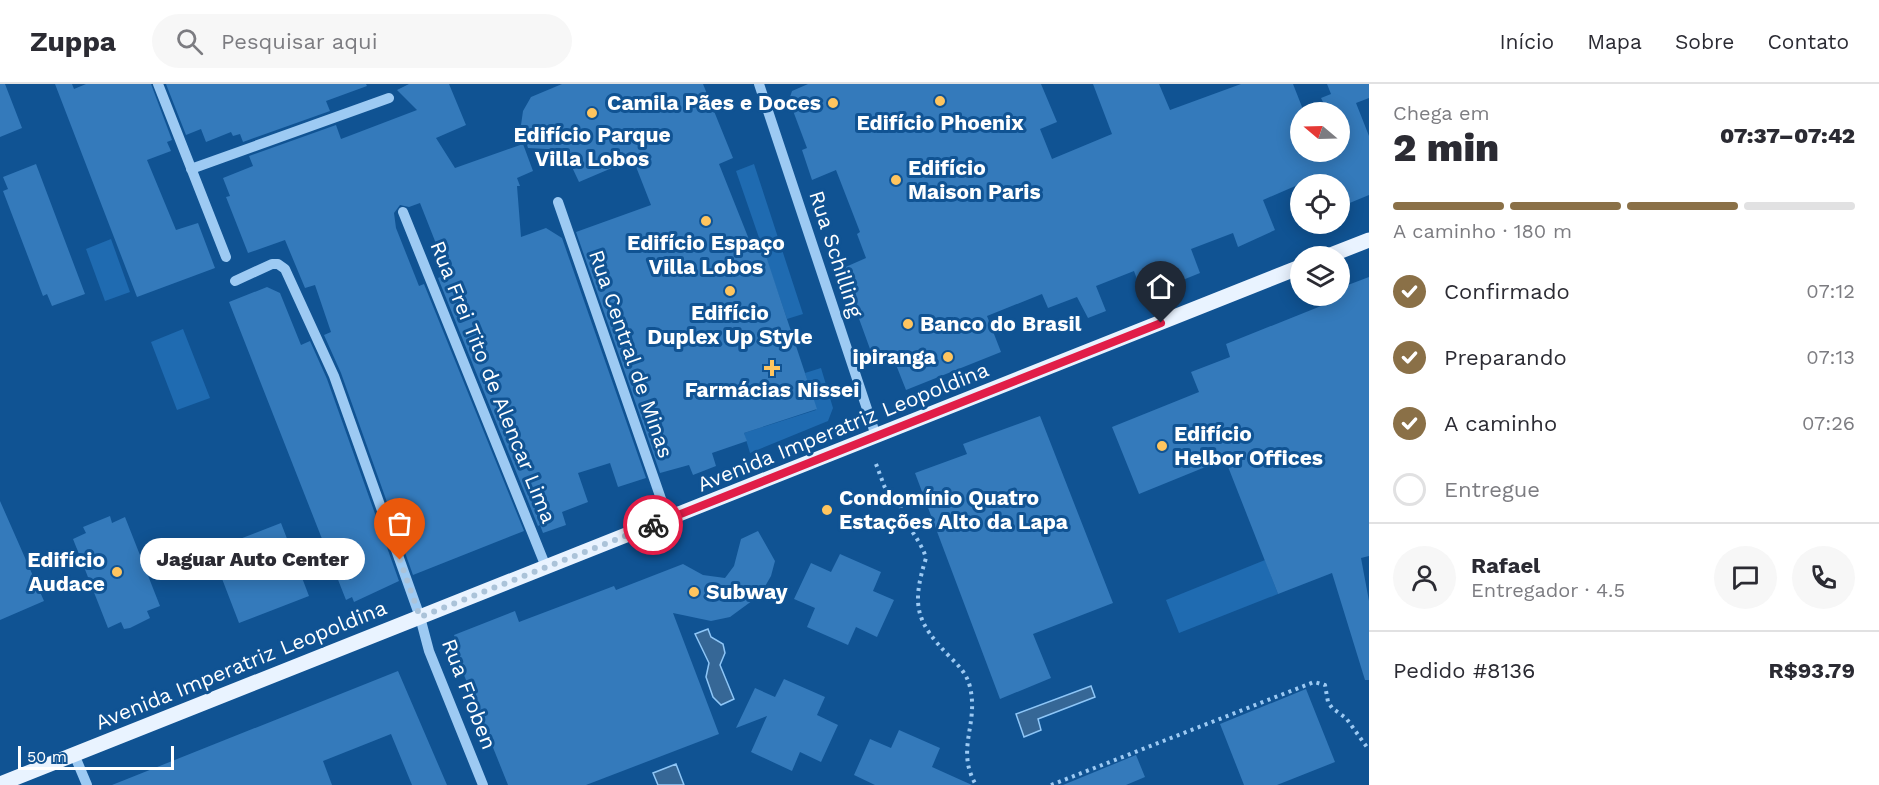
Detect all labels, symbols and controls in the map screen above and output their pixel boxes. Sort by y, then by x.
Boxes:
search box [152,14,572,68]
text: Zuppa [30,25,116,58]
icon: search [173,25,206,58]
text: Pesquisar aqui [221,29,377,54]
text: Início [1499,29,1554,54]
text: Mapa [1587,29,1642,54]
text: Sobre [1675,29,1734,54]
text: Contato [1767,29,1849,54]
place label: Camila Pães e Doces [607,90,821,115]
marker: Edifício Phoenix [933,94,947,108]
marker: Camila Pães e Doces [826,96,840,110]
text: Chega em [1393,101,1490,125]
north arrow [1290,102,1350,162]
map controls [1290,102,1350,306]
marker: Edifício Parque Villa Lobos [585,106,599,120]
place label: Edifício Phoenix [856,110,1024,135]
place label: Edifício Parque Villa Lobos [513,122,671,171]
text: 07:37–07:42 [1720,123,1855,148]
text: 2 min [1393,125,1499,170]
place label: Edifício Maison Paris [908,155,1041,204]
marker: Edifício Maison Paris [889,173,903,187]
button: locate [1290,174,1350,234]
street label: Rua Schilling [804,187,869,321]
marker: Edifício Espaço Villa Lobos [699,214,713,228]
text: A caminho · 180 m [1393,219,1572,243]
place label: Edifício Espaço Villa Lobos [627,230,785,279]
street label: Rua Frei Tito de Alencar Lima [425,237,562,527]
button: layers [1290,246,1350,306]
street label: Rua Central de Minas [584,247,679,461]
pin [1135,261,1186,323]
icon: home [1144,270,1177,303]
icon: check [1393,275,1426,308]
text: Confirmado [1444,279,1570,304]
text: 07:12 [1806,279,1855,303]
marker: Edifício Duplex Up Style [723,284,737,298]
place label: Edifício Duplex Up Style [647,300,813,349]
place label: Banco do Brasil [920,311,1082,336]
marker: Banco do Brasil [901,317,915,331]
icon: check [1393,341,1426,374]
place label: ipiranga [853,344,937,369]
text: Preparando [1444,345,1567,370]
text: 07:13 [1806,345,1855,369]
marker: ipiranga [941,350,955,364]
street label: Avenida Imperatriz Leopoldina [694,357,992,497]
marker: Farmácias Nissei [765,361,779,375]
place label: Farmácias Nissei [685,377,859,402]
icon: check [1393,407,1426,440]
text: A caminho [1444,411,1557,436]
text: 07:26 [1802,411,1855,435]
place label: Edifício Helbor Offices [1174,421,1323,470]
marker: Edifício Helbor Offices [1155,439,1169,453]
text: Entregue [1444,477,1540,502]
place label: Condomínio Quatro Estações Alto da Lapa [839,485,1069,534]
courier [623,495,683,555]
pin [374,498,425,560]
marker: Condomínio Quatro Estações Alto da Lapa [820,503,834,517]
icon: bag [383,507,416,540]
icon: bike [637,509,670,542]
callout: Jaguar Auto Center [139,539,364,581]
button: person [1393,546,1456,609]
button: chat [1714,546,1777,609]
button: phone [1792,546,1855,609]
place label: Edifício Audace [27,547,105,596]
text: Jaguar Auto Center [156,547,349,571]
text: Rafael [1471,553,1540,578]
marker: Edifício Audace [110,565,124,579]
text: Entregador · 4.5 [1471,578,1625,602]
place label: Subway [706,579,788,604]
marker: Subway [687,585,701,599]
street label: Avenida Imperatriz Leopoldina [92,595,390,735]
street label: Rua Froben [437,635,502,753]
text: Pedido #8136 [1393,658,1535,683]
text: R$93.79 [1768,658,1855,683]
scale bar [18,743,174,770]
text: 50 m [27,747,67,766]

